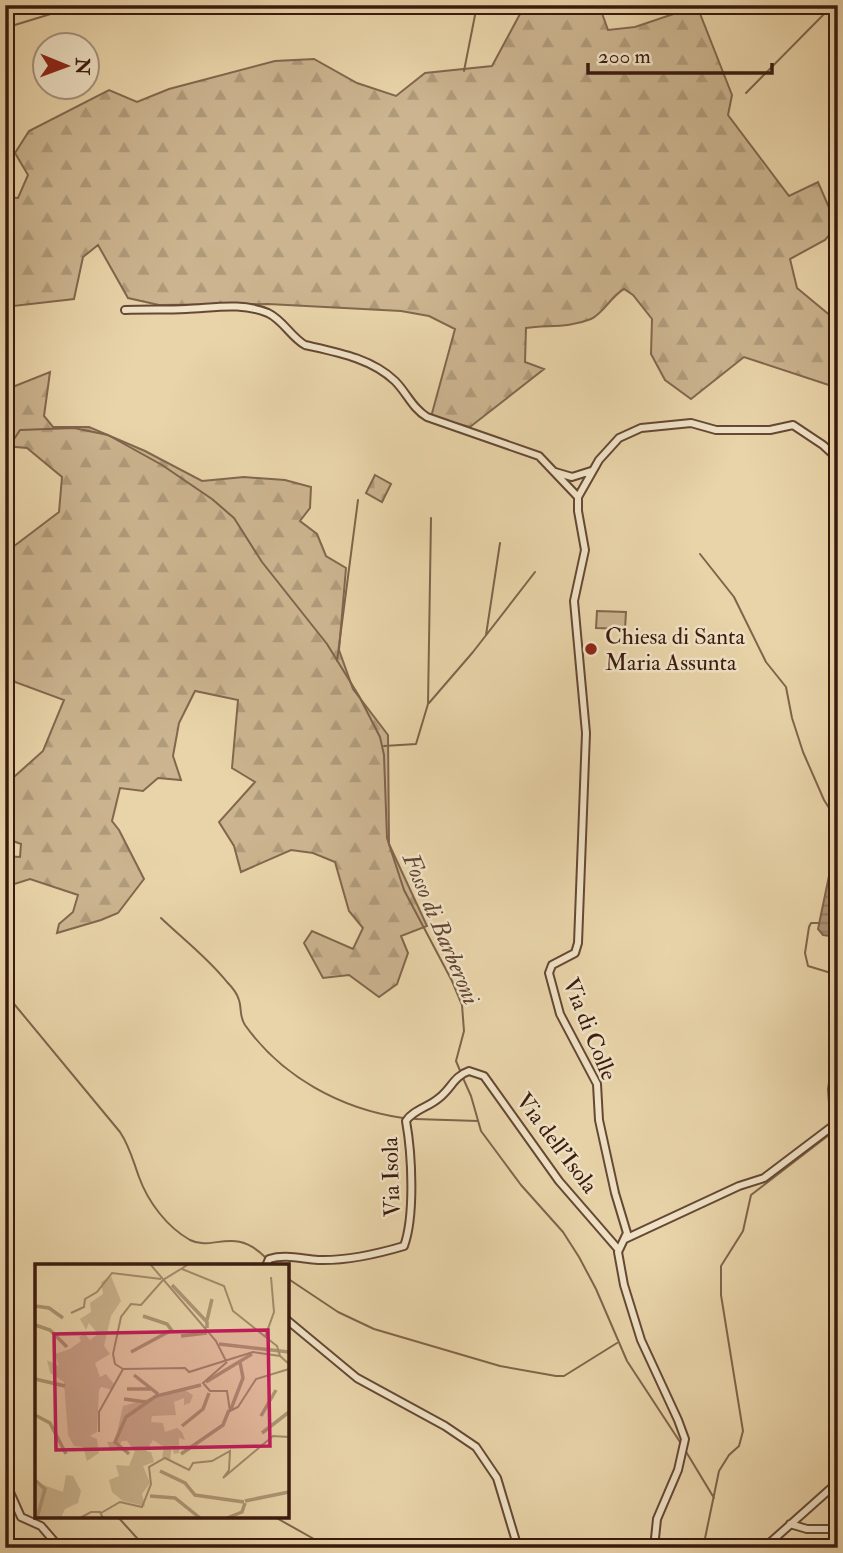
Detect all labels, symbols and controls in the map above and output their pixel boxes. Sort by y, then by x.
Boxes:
north arrow [32,32,102,102]
scale bar [588,32,771,76]
text: 200 m [598,43,651,70]
text: N [70,57,94,76]
place label: Chiesa di Santa Maria Assunta [605,622,745,677]
marker: Chiesa di Santa Maria Assunta [583,641,599,657]
water label: Fosso di Barberoni [395,848,487,1010]
street label: Via di Colle [556,973,624,1085]
street label: Via dell'Isola [510,1087,605,1200]
street label: Via Isola [375,1136,407,1218]
inset map [35,1264,289,1518]

